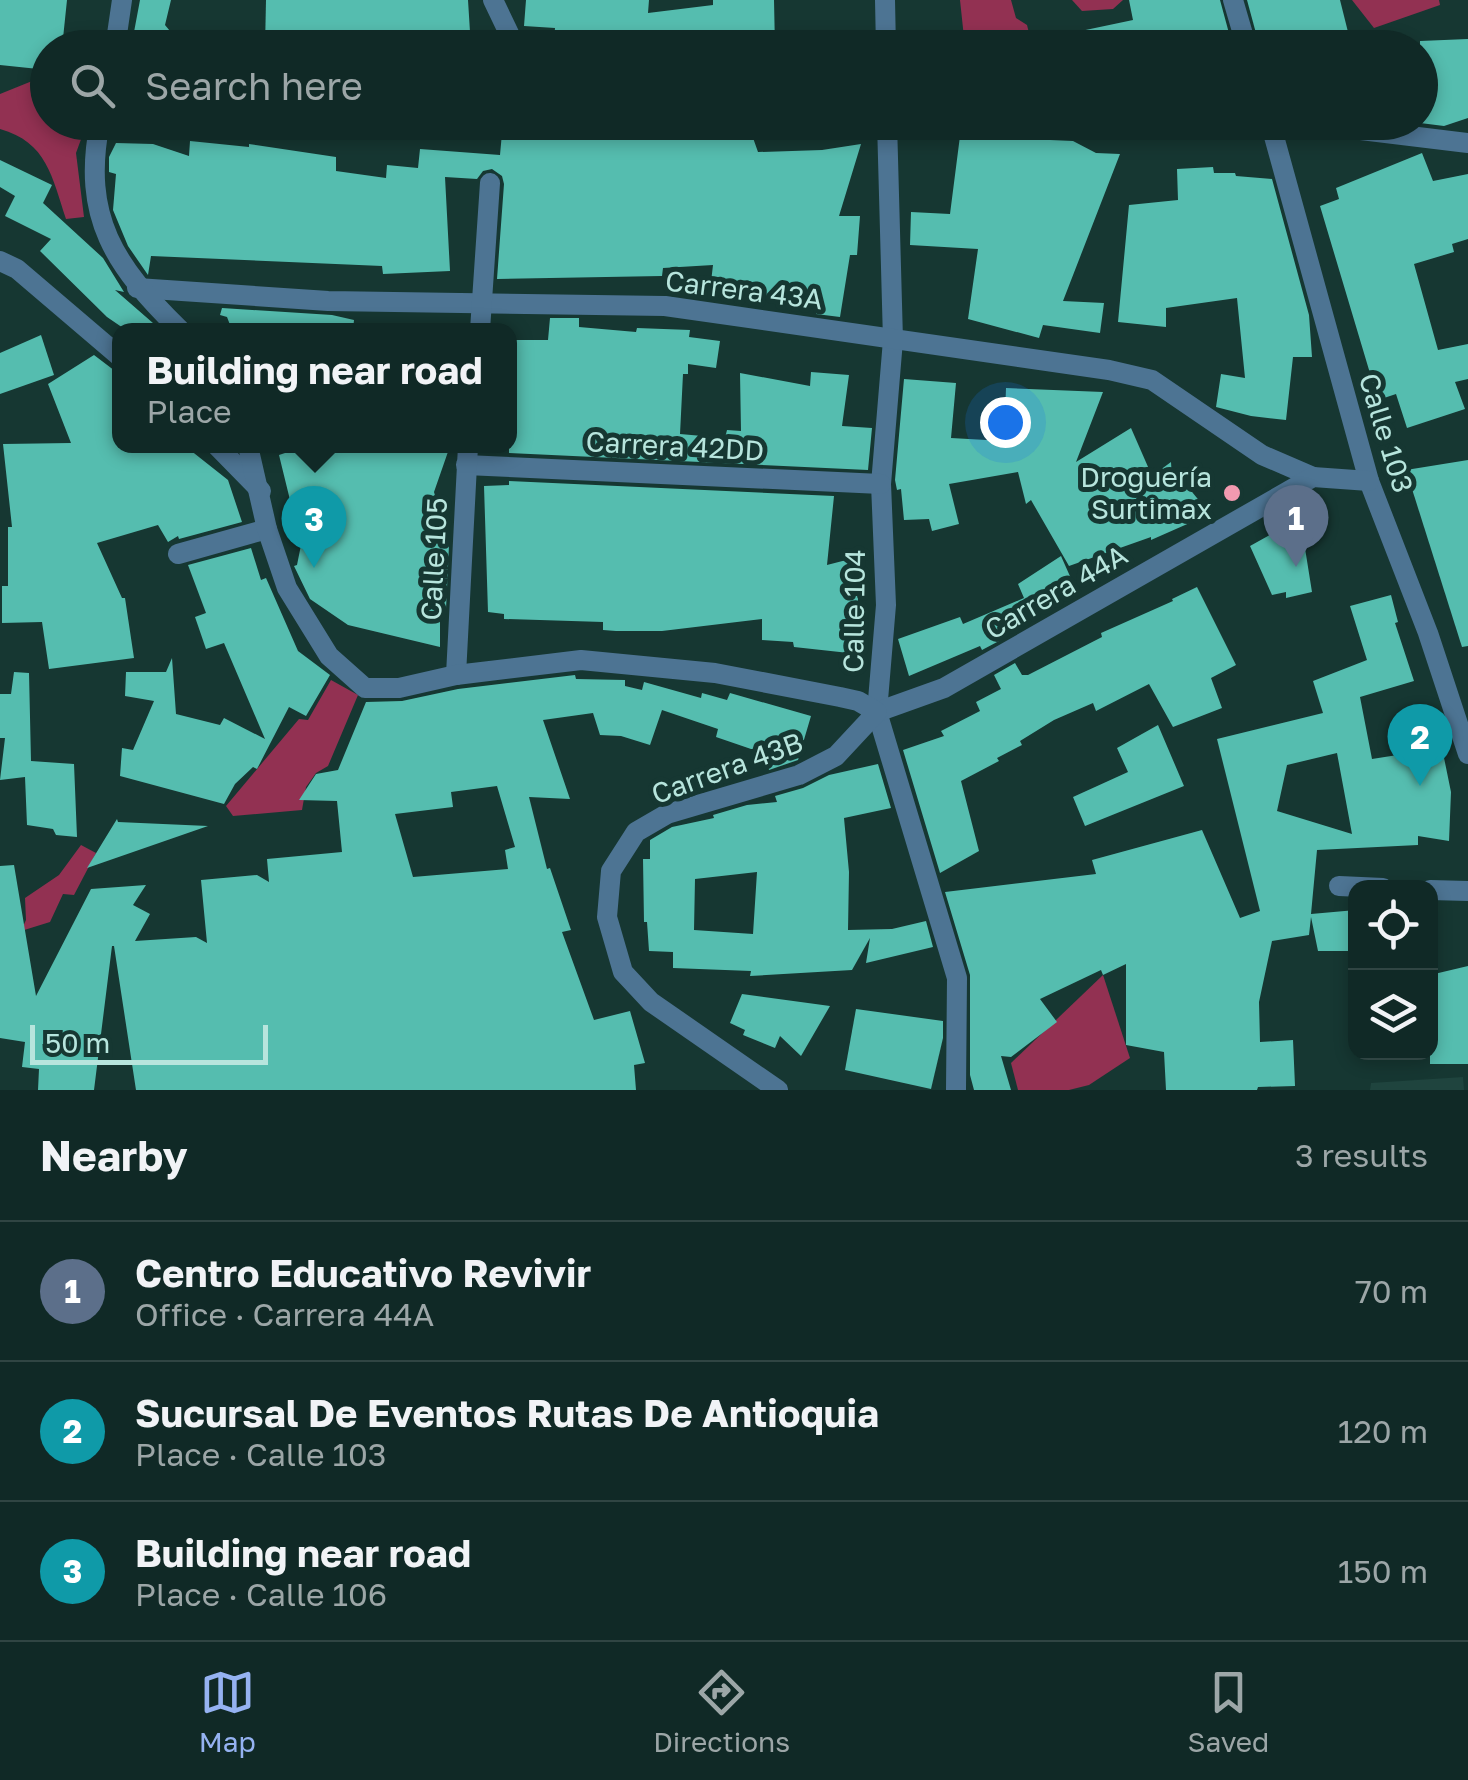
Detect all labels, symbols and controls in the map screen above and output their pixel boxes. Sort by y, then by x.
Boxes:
search box [30,30,1438,140]
icon: search [65,58,120,113]
text: Search here [145,63,363,108]
street label: Carrera 43A [663,263,825,316]
popup [112,323,517,453]
text: Building near road [146,347,483,392]
street label: Calle 103 [1353,369,1420,497]
text: Place [146,392,232,430]
your location [980,397,1031,448]
street label: Carrera 42DD [585,424,765,467]
place label: Droguería Surtimax [1080,460,1212,525]
marker: Droguería Surtimax [1221,482,1243,504]
pin: 1 [1264,484,1328,567]
pin: 3 [282,486,346,568]
street label: Calle 105 [414,497,453,621]
street label: Carrera 44A [979,537,1133,646]
street label: Calle 104 [836,549,871,673]
pin: 2 [1388,704,1452,786]
street label: Carrera 43B [647,725,807,810]
map controls [1348,880,1438,1060]
button: locate [1348,880,1438,970]
button: layers [1348,970,1438,1060]
scale bar [30,1020,268,1064]
text: 50 m [45,1026,110,1059]
text: Nearby [40,1130,188,1180]
text: 3 results [1295,1136,1428,1174]
text: Centro Educativo Revivir [135,1250,591,1295]
text: 1 [64,1272,81,1310]
text: 70 m [1355,1272,1428,1310]
text: Office · Carrera 44A [135,1295,434,1333]
text: Sucursal De Eventos Rutas De Antioquia [135,1390,879,1435]
text: 2 [63,1412,82,1450]
text: 120 m [1338,1412,1428,1450]
text: Place · Calle 103 [135,1435,387,1473]
text: Building near road [135,1530,471,1575]
text: 3 [63,1552,82,1590]
text: 150 m [1338,1552,1428,1590]
text: Place · Calle 106 [135,1575,387,1613]
tab: Map [199,1665,256,1758]
tab: Directions [653,1665,790,1758]
tab: Saved [1187,1665,1269,1758]

